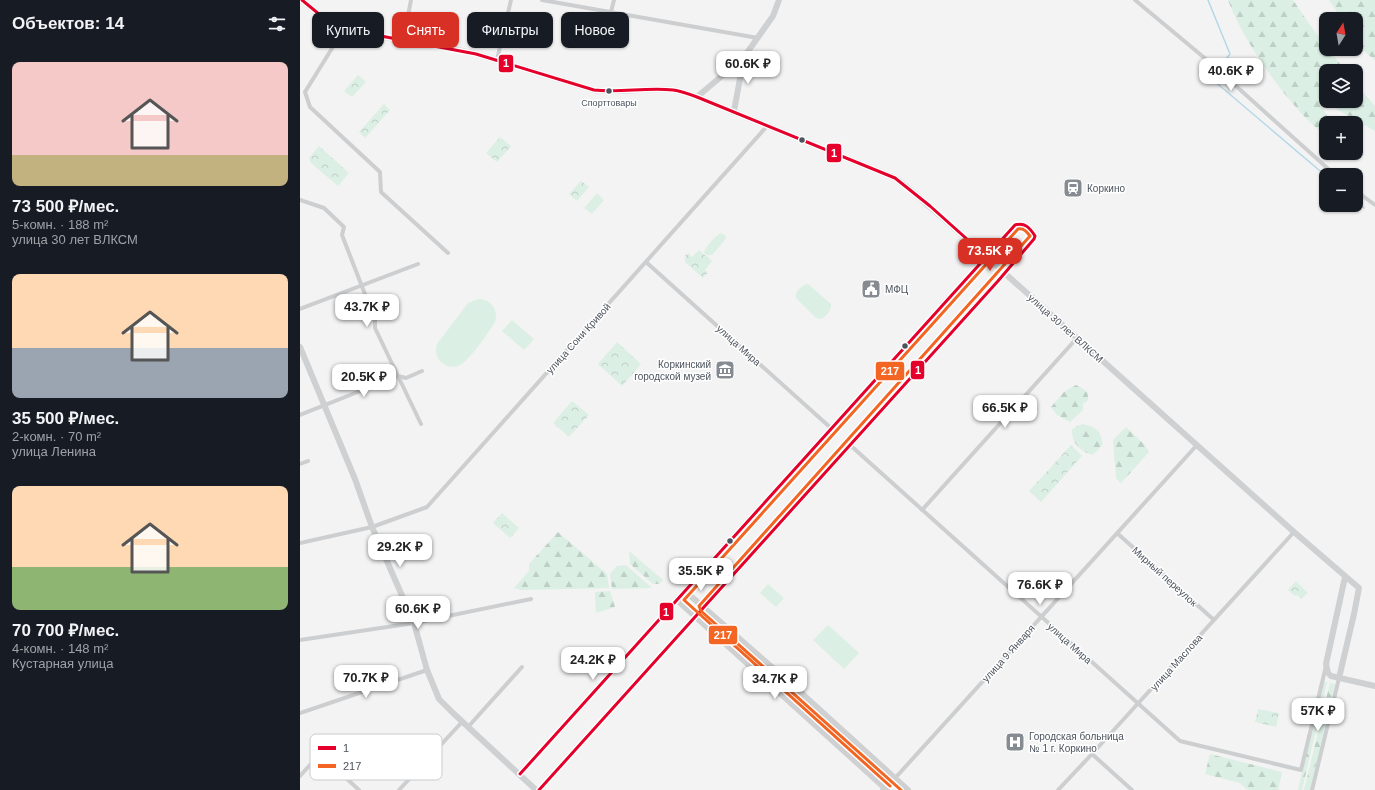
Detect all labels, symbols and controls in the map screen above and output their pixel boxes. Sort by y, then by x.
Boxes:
chip: Купить [312,12,384,48]
chip: Снять [392,12,459,48]
chip: Фильтры [467,12,553,48]
chip: Новое [561,12,629,48]
north arrow [1319,12,1363,56]
map controls [1319,12,1363,212]
icon: filters [266,13,288,35]
text: Объектов: 14 [12,14,124,33]
pin: 60.6K ₽ [711,51,785,85]
line badge: 1 [498,54,514,73]
text: 60.6K ₽ [725,56,771,71]
text: 1 [503,57,509,69]
pin: 40.6K ₽ [1194,58,1268,92]
text: 40.6K ₽ [1208,63,1254,78]
button: layers [1319,64,1363,108]
marker: Спорттовары [604,86,614,96]
icon: home [114,88,186,160]
place label: Спорттовары [581,98,637,108]
button: + [1319,116,1363,160]
unlabelled marker [797,135,807,145]
line badge: 1 [826,143,842,163]
text: 1 [831,147,837,159]
button: − [1319,168,1363,212]
station icon: Коркино [1062,177,1084,199]
place label: Коркино [1087,183,1125,194]
text: 73 500 ₽/мес. [12,197,119,216]
text: 5-комн. · 188 m² [12,217,108,232]
text: улица 30 лет ВЛКСМ [12,232,138,247]
pin: 73.5K ₽ [953,238,1027,272]
text: 73.5K ₽ [967,243,1013,258]
public building icon: МФЦ [860,278,882,300]
place label: МФЦ [885,284,909,295]
street label: улица 30 лет ВЛКСМ [1026,292,1105,365]
pin: 43.7K ₽ [330,294,404,328]
text: 43.7K ₽ [344,299,390,314]
icon: home [114,300,186,372]
street label: улица Сони Кривой [544,301,613,376]
street label: улица Мира [714,323,763,368]
unlabelled marker [900,341,910,351]
place label: Коркинский городской музей [634,359,711,382]
museum icon: Коркинский городской музей [714,359,736,381]
line badge: 1 [910,360,925,380]
line badge: 217 [875,361,905,381]
pin: 20.5K ₽ [327,364,401,398]
text: 1 [915,364,921,376]
text: 217 [881,365,899,377]
text: 20.5K ₽ [341,369,387,384]
pin: 66.5K ₽ [968,395,1042,429]
text: 66.5K ₽ [982,400,1028,415]
text: 35 500 ₽/мес. [12,409,119,428]
text: 2-комн. · 70 m² [12,429,101,444]
text: улица Ленина [12,444,96,459]
icon: home [114,512,186,584]
pin: 29.2K ₽ [363,534,437,568]
unlabelled marker [725,536,735,546]
text: 29.2K ₽ [377,539,423,554]
street label: Мирный переулок [1130,544,1200,609]
pin: 35.5K ₽ [664,558,738,592]
text: 35.5K ₽ [678,563,724,578]
pin: 76.6K ₽ [1003,572,1077,606]
text: 76.6K ₽ [1017,577,1063,592]
pin: 60.6K ₽ [381,596,455,630]
text: 60.6K ₽ [395,601,441,616]
line badge: 1 [659,602,674,621]
text: 1 [663,606,669,618]
text: 70 700 ₽/мес. [12,621,119,640]
street label: улица Мира [1045,621,1094,666]
street label: улица 9 Января [980,623,1037,684]
line badge: 217 [708,625,738,645]
text: 217 [714,629,732,641]
street label: улица Маслова [1148,632,1205,693]
text: 4-комн. · 148 m² [12,641,108,656]
pin: 24.2K ₽ [556,647,630,681]
text: 24.2K ₽ [570,652,616,667]
text: Кустарная улица [12,656,114,671]
pin: 70.7K ₽ [329,665,403,699]
pin: 34.7K ₽ [738,666,812,700]
text: 70.7K ₽ [343,670,389,685]
text: 34.7K ₽ [752,671,798,686]
pin: 57K ₽ [1290,698,1346,732]
text: 57K ₽ [1300,703,1336,718]
hospital icon: Городская больница № 1 г. Коркино [1004,731,1026,753]
place label: Городская больница № 1 г. Коркино [1029,731,1124,754]
legend [310,734,442,780]
text: 1 [343,742,349,754]
text: 217 [343,760,361,772]

